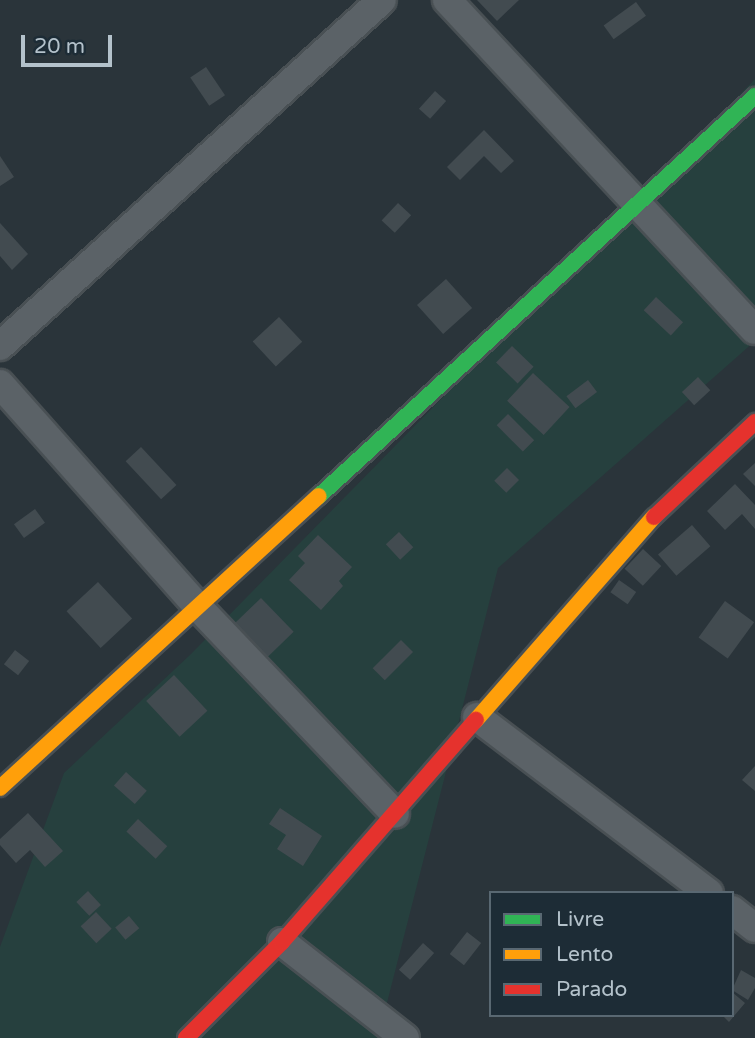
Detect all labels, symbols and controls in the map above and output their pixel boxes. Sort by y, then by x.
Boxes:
scale bar [24,21,116,65]
text: 20 m [34,34,85,59]
legend [489,891,734,1017]
text: Livre [556,907,604,932]
text: Lento [556,942,613,967]
text: Parado [556,977,627,1002]

